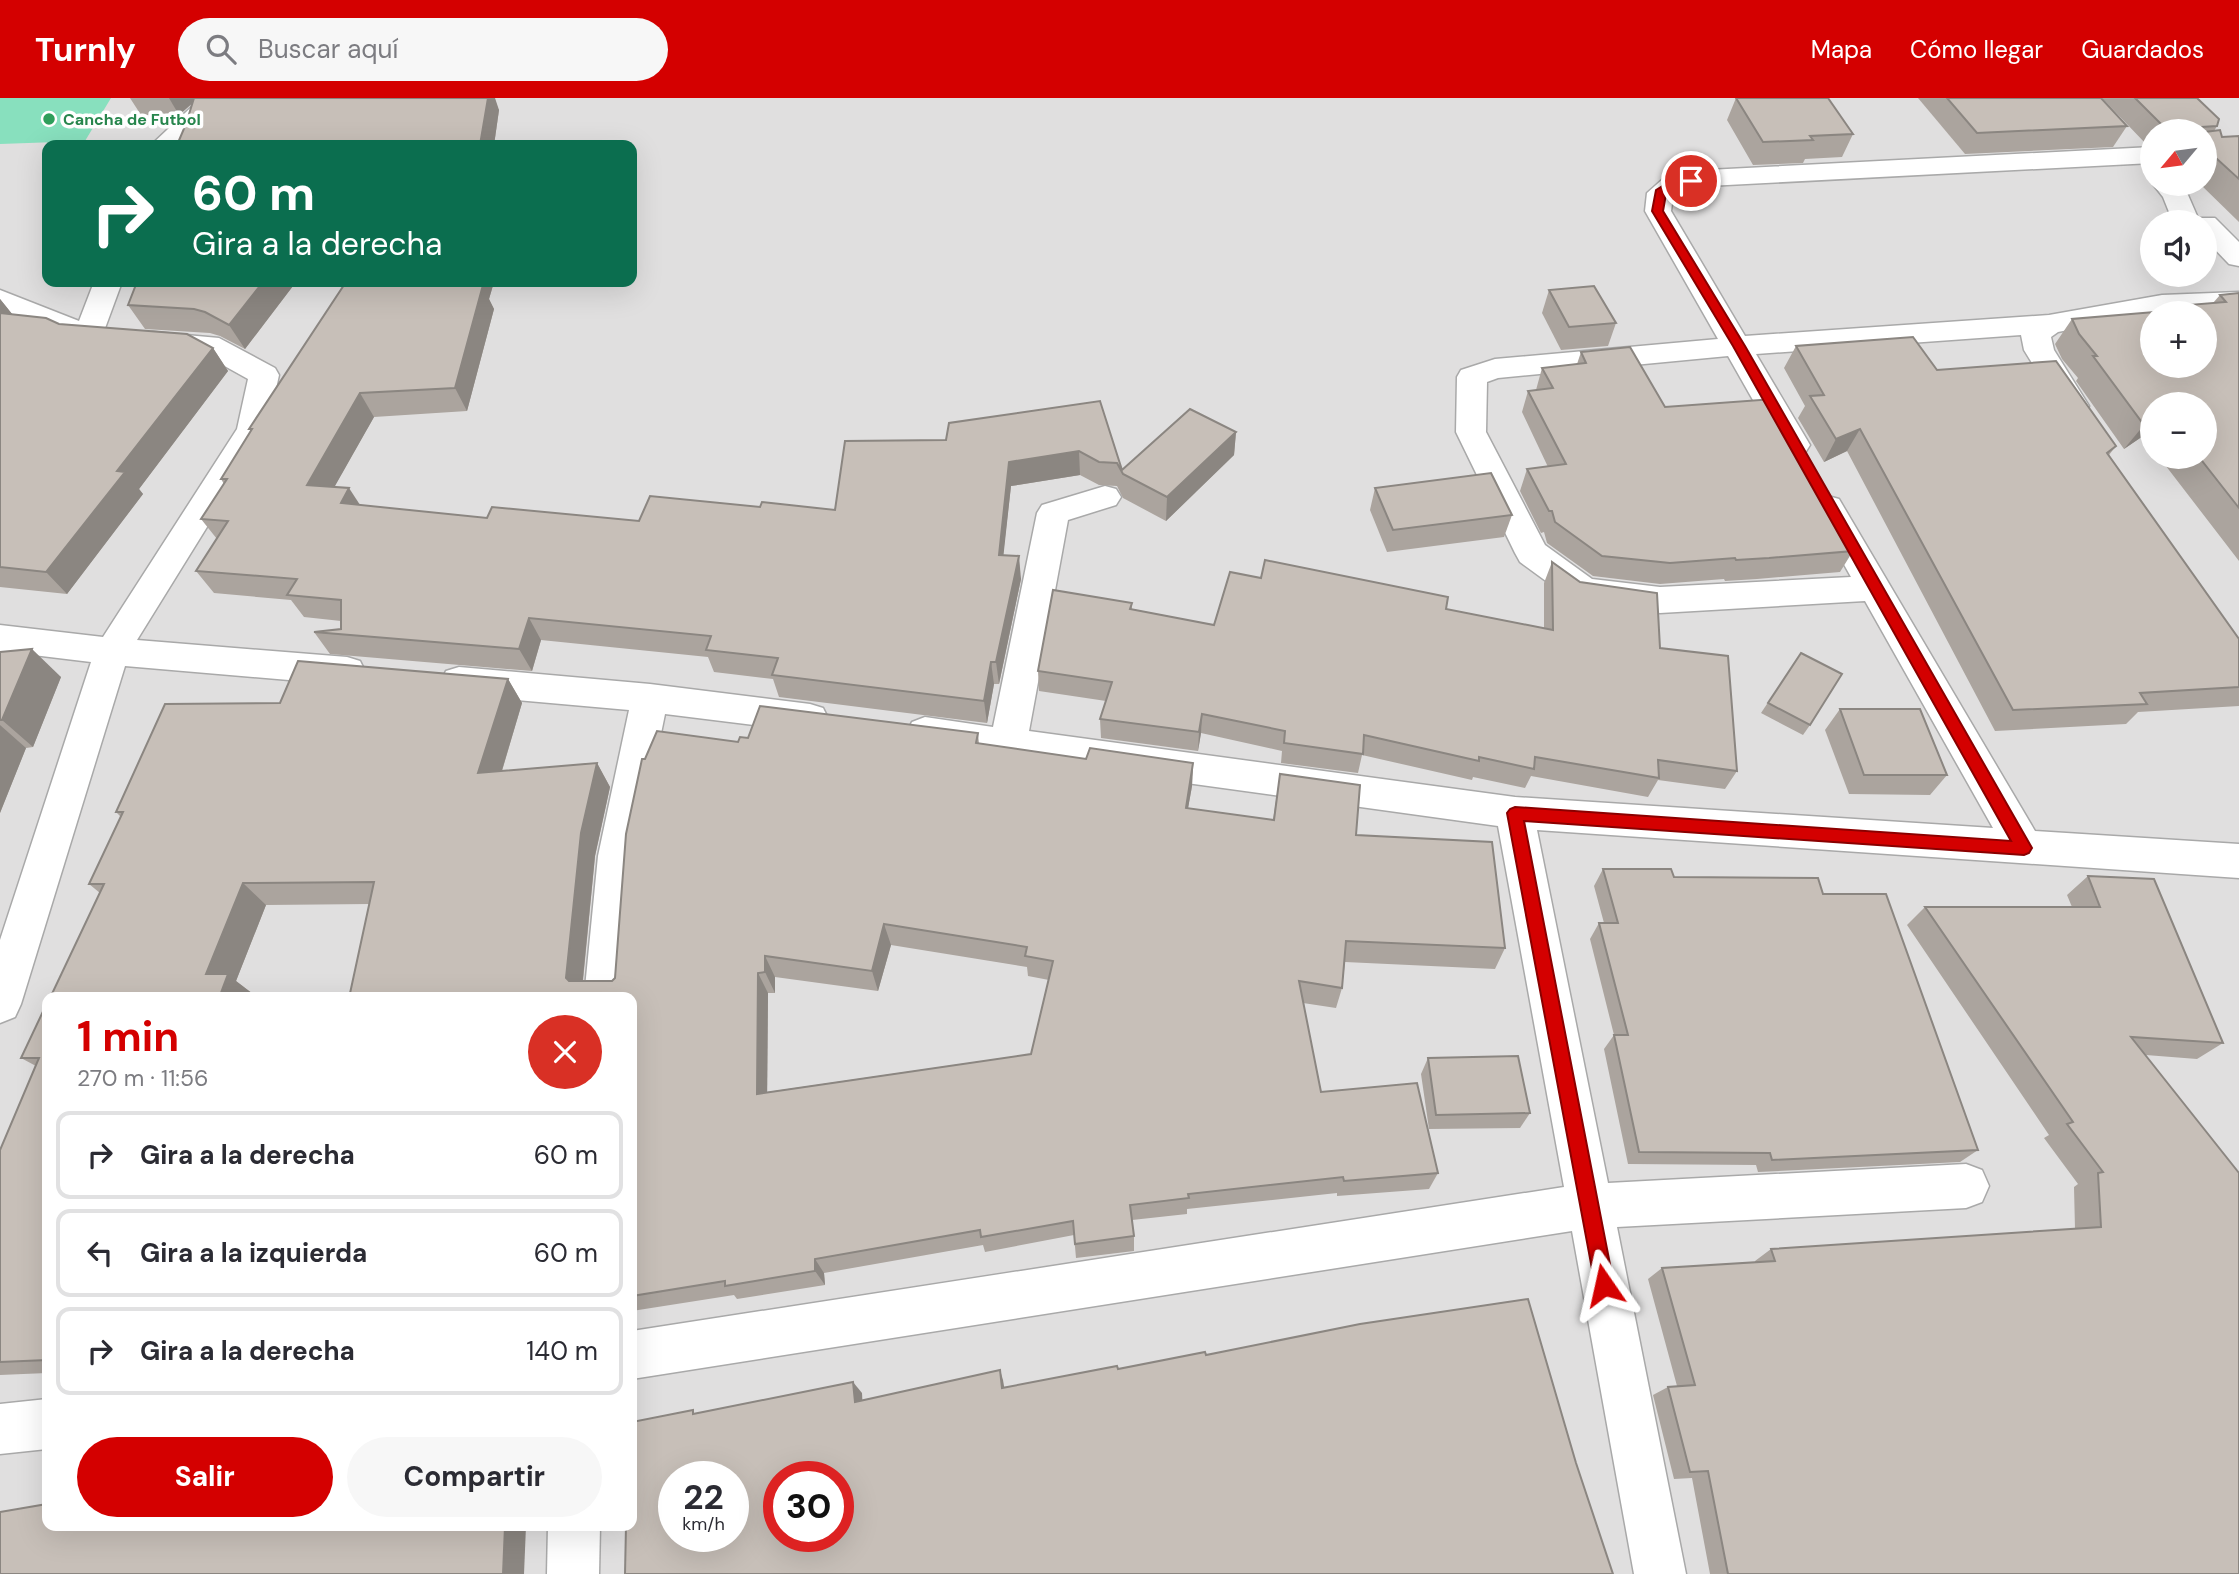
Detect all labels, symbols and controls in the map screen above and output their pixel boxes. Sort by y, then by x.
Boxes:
search box [178,18,668,81]
text: Turnly [35,28,136,71]
icon: search [202,30,240,68]
text: Buscar aquí [258,32,398,66]
text: Mapa [1811,34,1872,65]
text: Cómo llegar [1910,34,2043,65]
text: Guardados [2081,34,2204,65]
place label: Cancha de Futbol [63,109,201,130]
marker: Cancha de Futbol [41,111,57,127]
north arrow [2140,119,2217,196]
map controls [2140,119,2217,469]
pin [1661,151,1721,211]
text: 60 m [192,161,315,225]
icon: arrive [1672,162,1710,200]
icon: right [77,168,168,259]
button: sound [2140,210,2217,287]
text: Gira a la derecha [192,223,442,265]
button: + [2140,301,2217,378]
button: − [2140,392,2217,469]
text: 1 min [77,1009,179,1064]
button: close [528,1015,602,1089]
text: 270 m · 11:56 [77,1063,208,1093]
icon: right [81,1136,119,1174]
text: Gira a la derecha [140,1138,355,1172]
text: 60 m [534,1138,598,1172]
icon: left [81,1234,119,1272]
text: Gira a la izquierda [140,1236,367,1270]
text: 60 m [534,1236,598,1270]
position arrow [1567,1248,1641,1322]
icon: right [81,1332,119,1370]
text: Gira a la derecha [140,1334,355,1368]
text: 140 m [526,1334,598,1368]
button: Salir [77,1437,333,1517]
button: Compartir [347,1437,602,1517]
speed limit sign: 30 [763,1461,854,1552]
text: 22 [683,1474,724,1520]
text: km/h [682,1512,725,1536]

